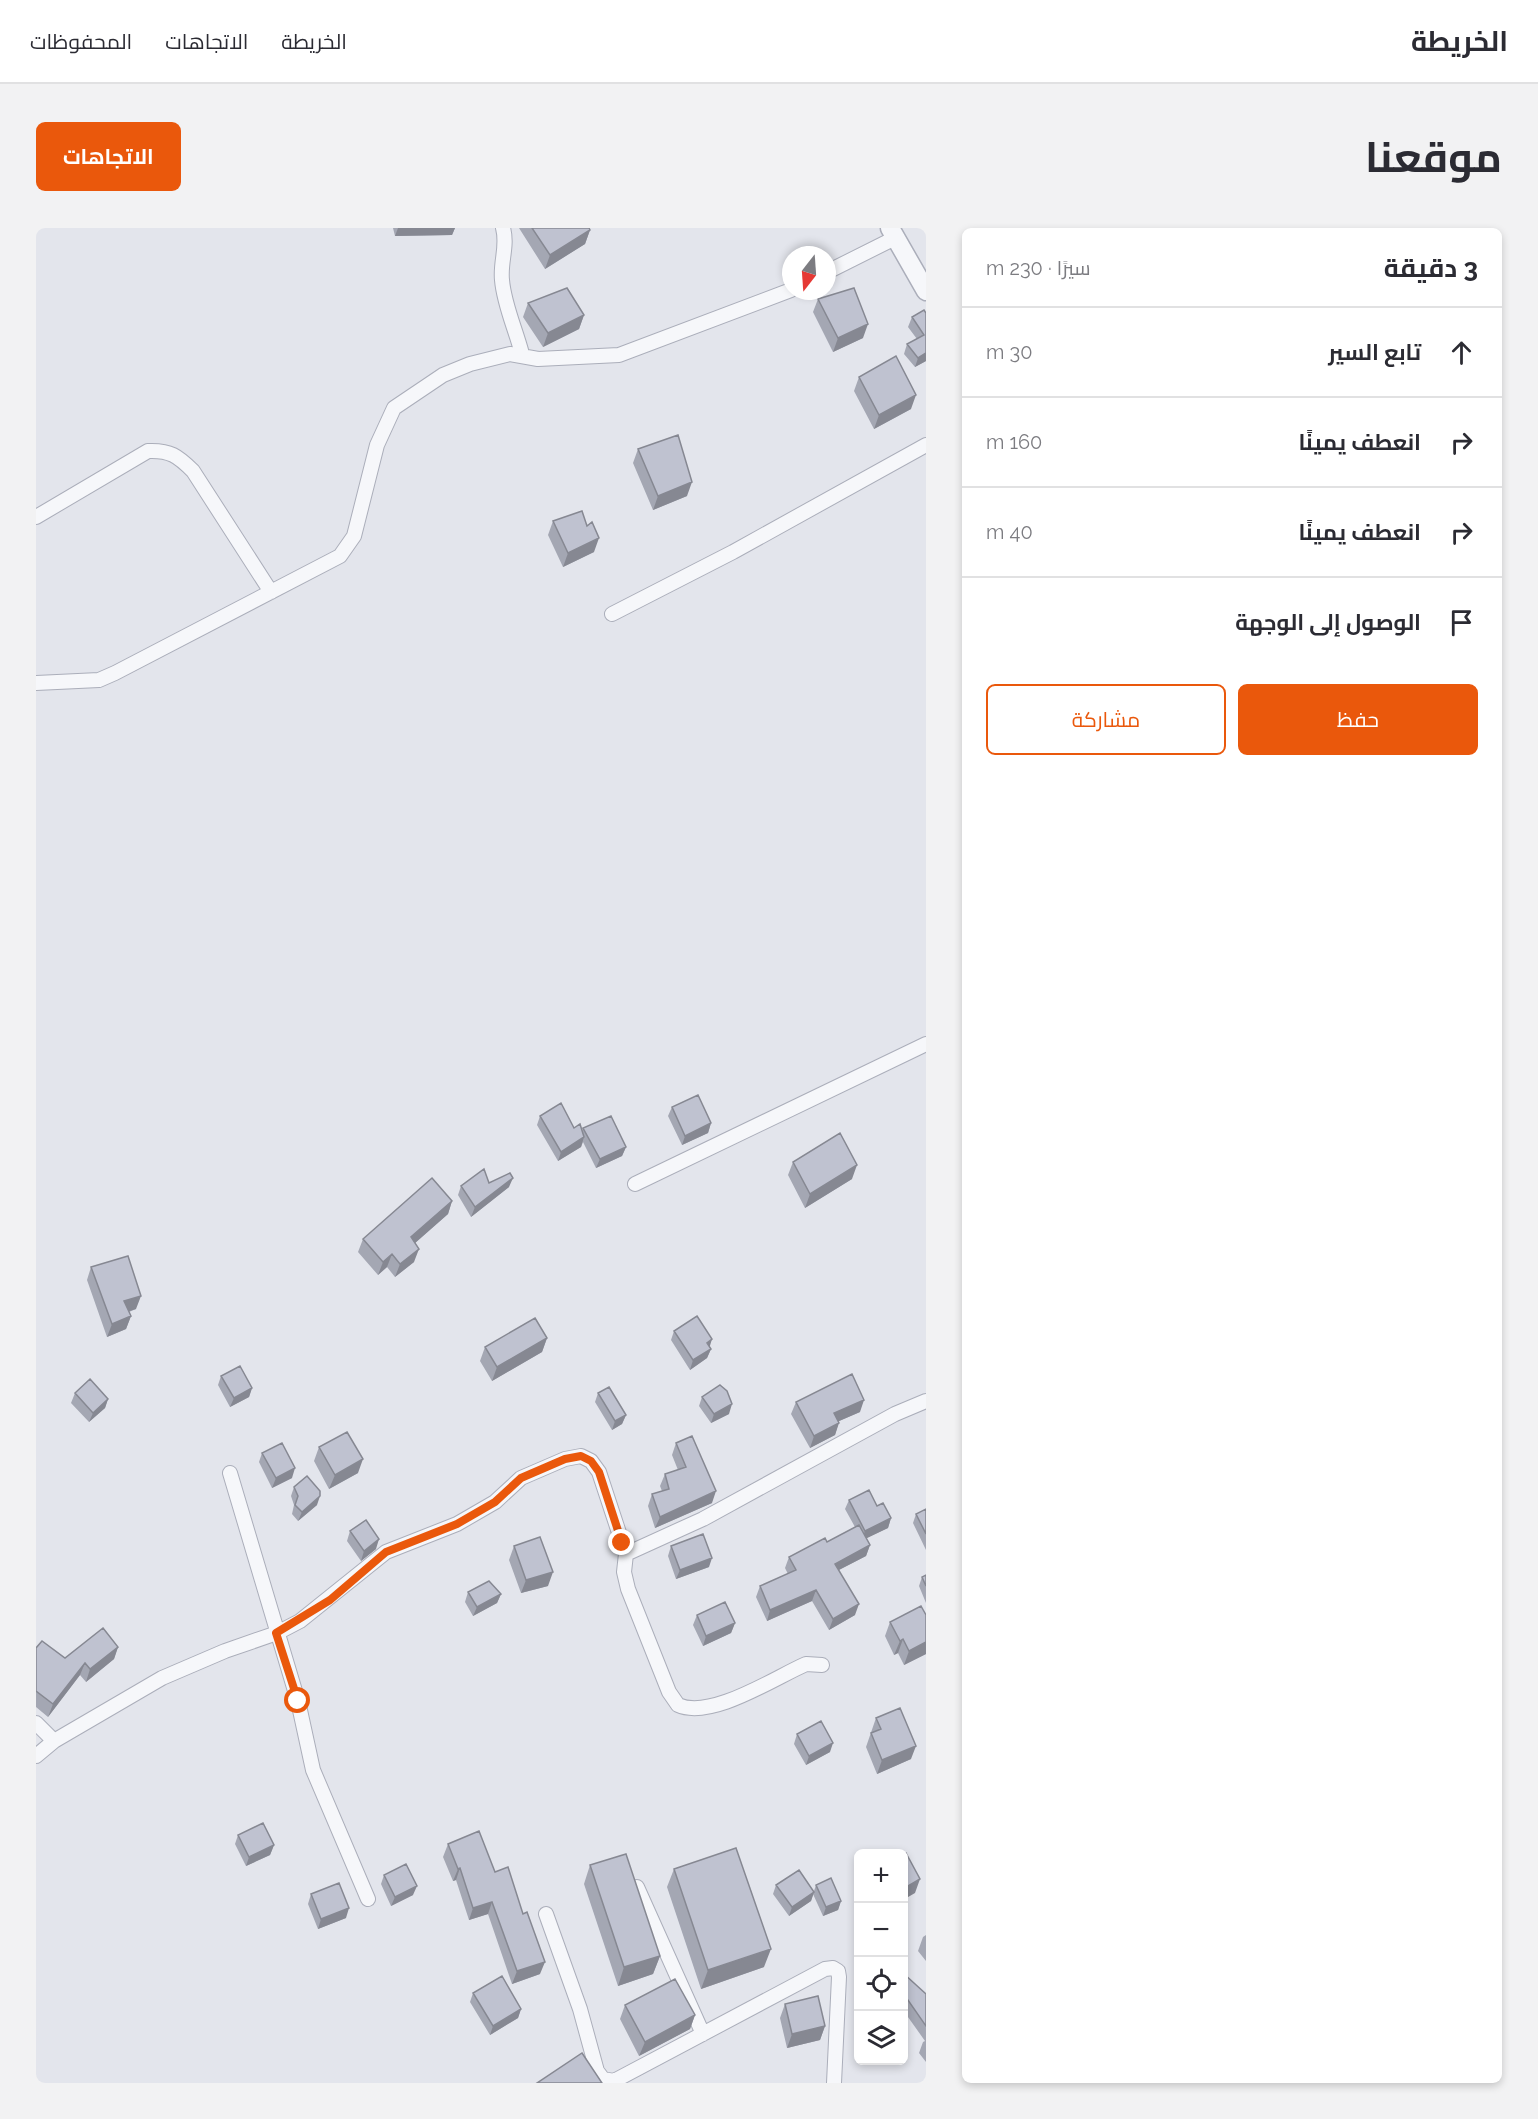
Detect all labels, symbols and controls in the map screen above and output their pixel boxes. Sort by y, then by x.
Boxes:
text: الخريطة [1411,25,1508,58]
text: المحفوظات [30,29,132,54]
text: الاتجاهات [165,29,248,54]
text: الخريطة [281,29,347,54]
button: الاتجاهات [36,122,181,191]
text: موقعنا [1365,133,1502,182]
north arrow [782,246,836,300]
text: 3 دقيقة [1384,253,1478,283]
text: سيرًا · 230 m [986,256,1091,280]
icon: ahead [1445,336,1478,369]
text: تابع السير [1328,339,1421,365]
text: 30 m [986,340,1032,364]
icon: right [1445,426,1478,459]
text: انعطف يمينًا [1298,429,1421,455]
text: 160 m [986,430,1042,454]
icon: right [1445,516,1478,549]
text: انعطف يمينًا [1298,519,1421,545]
text: 40 m [986,520,1033,544]
icon: arrive [1445,606,1478,639]
text: الوصول إلى الوجهة [1235,609,1421,635]
button: مشاركة [986,684,1226,755]
button: حفظ [1238,684,1478,755]
route end [608,1529,634,1555]
route start [284,1687,310,1713]
map controls [854,1849,908,2065]
button: + [854,1849,908,1903]
button: − [854,1903,908,1957]
button: locate [854,1957,908,2011]
button: layers [854,2011,908,2065]

